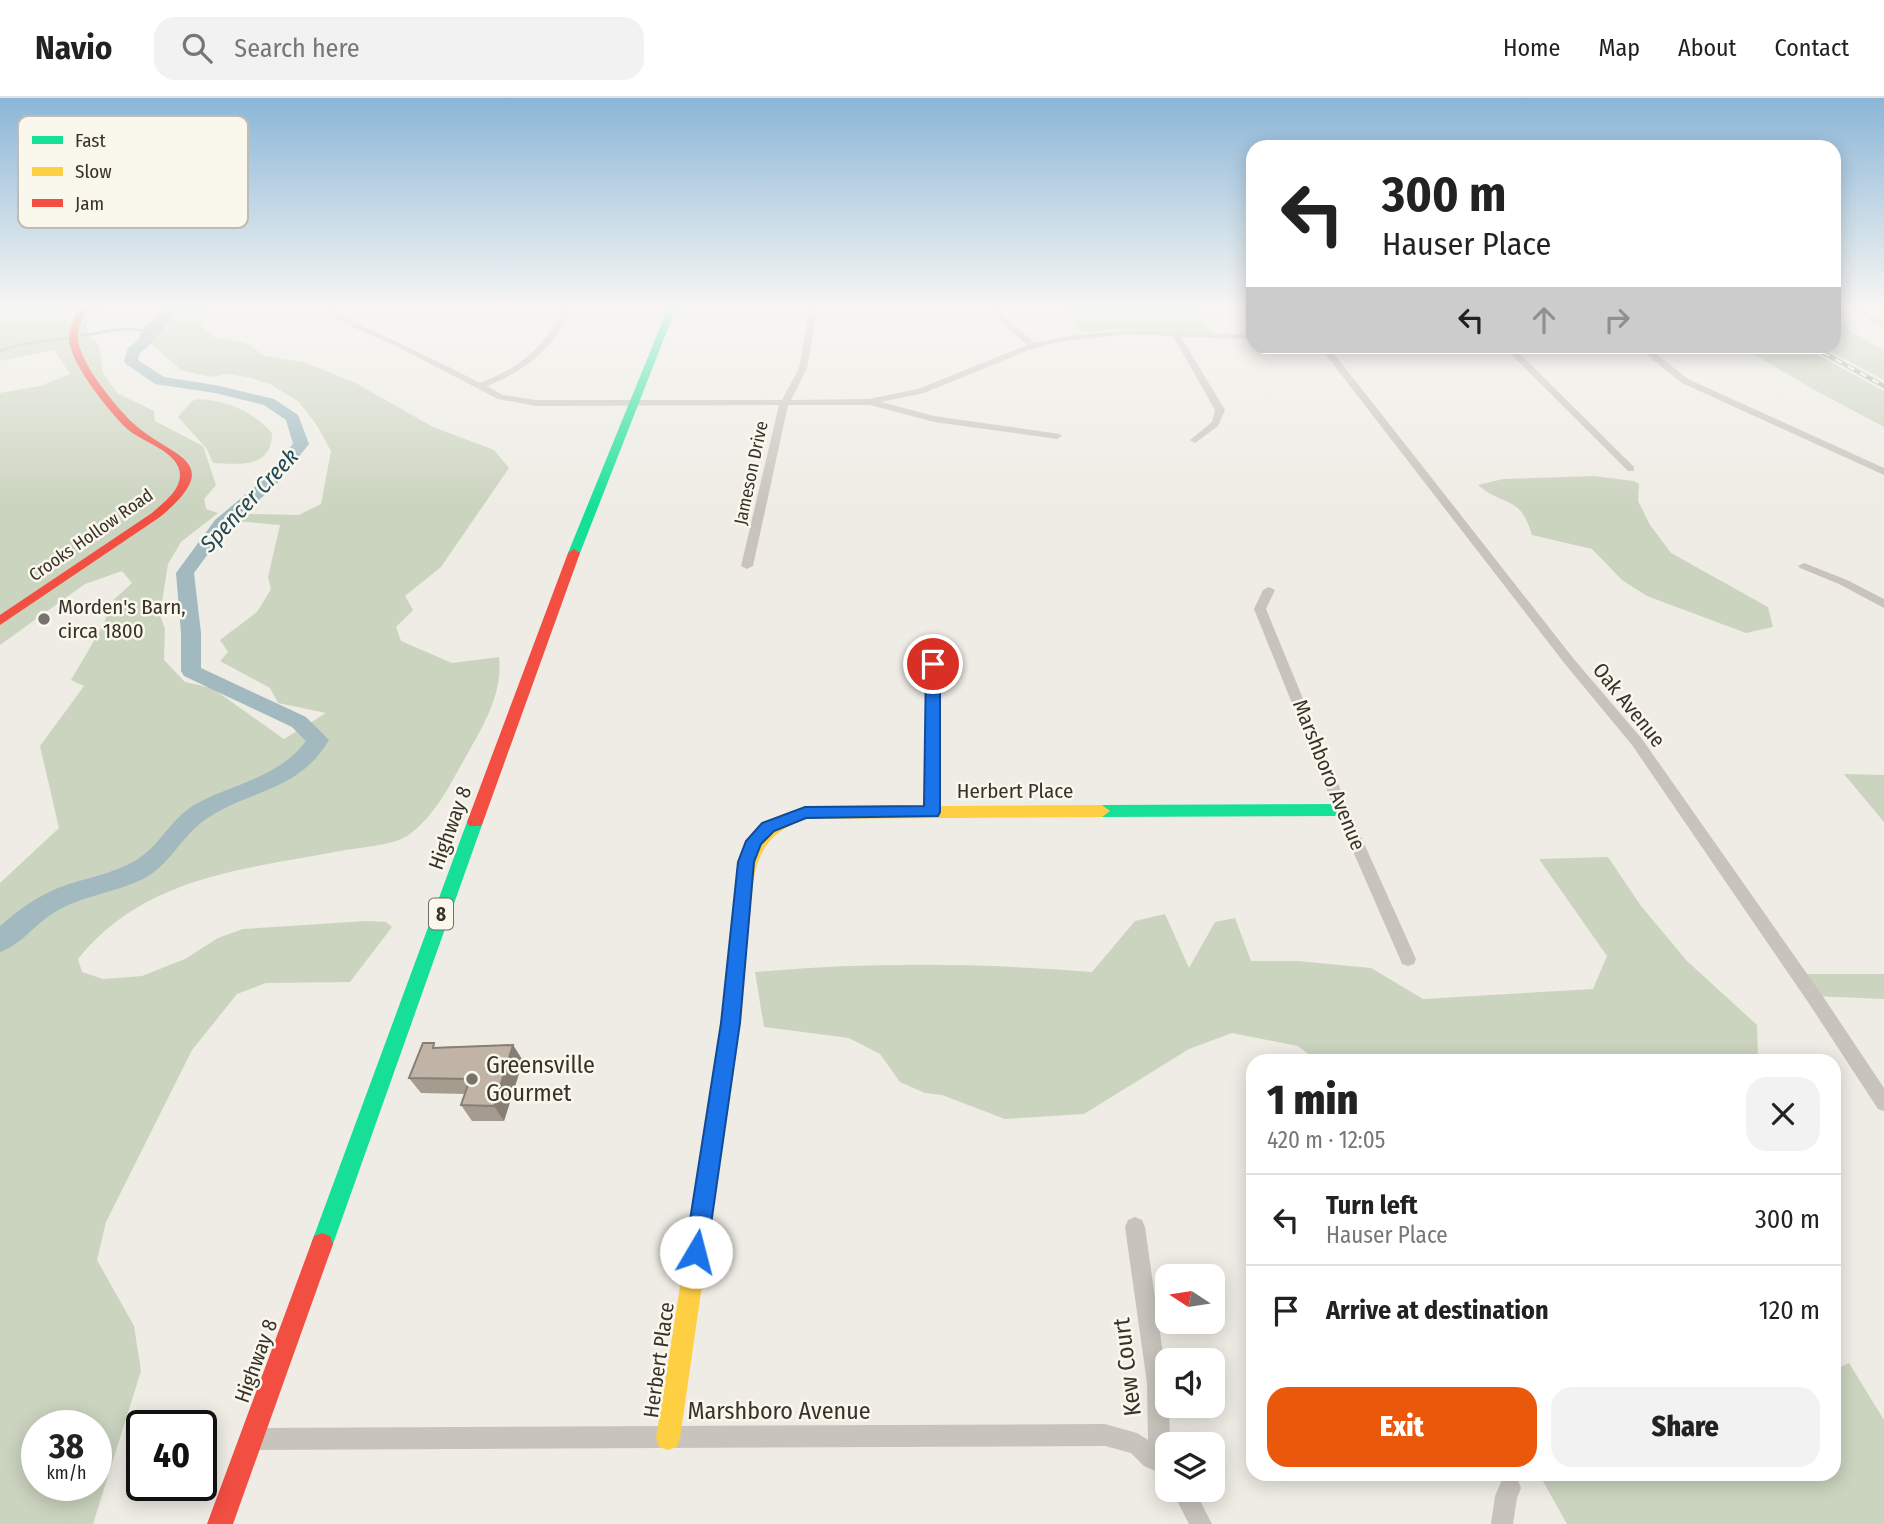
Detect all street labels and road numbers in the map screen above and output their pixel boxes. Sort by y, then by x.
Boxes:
street label: Jameson Drive [729,419,773,527]
street label: Crooks Hollow Road [25,484,157,586]
street label: Oak Avenue [1587,658,1671,752]
street label: Marshboro Avenue [1287,696,1371,854]
street label: Herbert Place [957,778,1073,804]
street label: Highway 8 [423,783,477,873]
road number: 8 [429,898,453,930]
street label: Herbert Place [638,1300,680,1420]
street label: Highway 8 [229,1316,283,1406]
street label: Kew Court [1107,1316,1147,1418]
street label: Marshboro Avenue [687,1397,871,1425]

